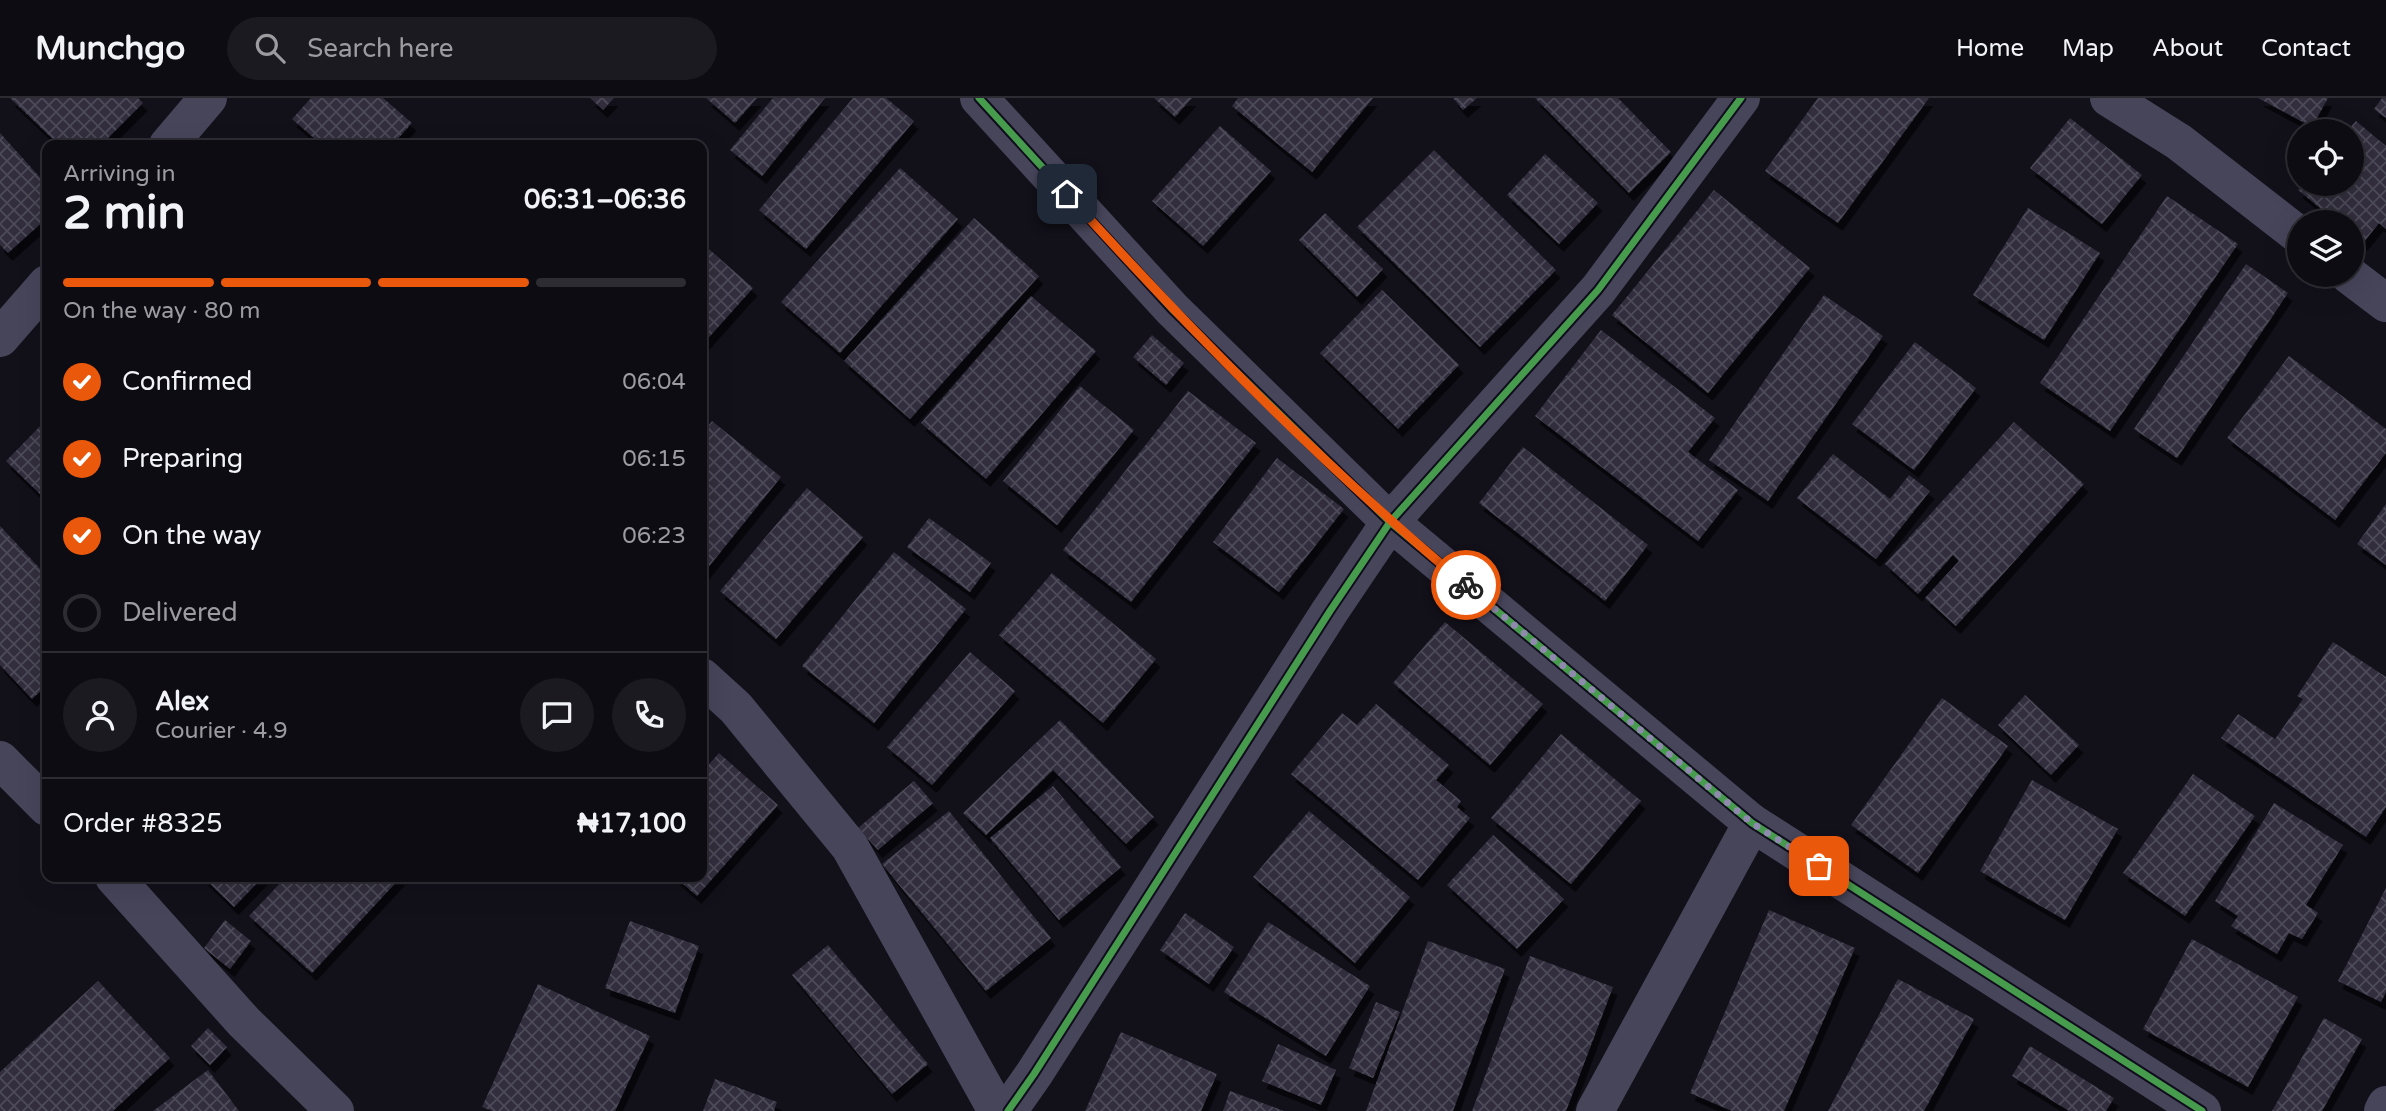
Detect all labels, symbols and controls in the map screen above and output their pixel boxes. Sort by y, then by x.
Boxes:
search box [227,17,717,80]
text: Munchgo [35,29,185,68]
icon: search [251,29,289,67]
text: Search here [307,33,453,64]
text: Home [1956,34,2024,63]
text: Map [2062,34,2114,63]
text: About [2152,34,2223,63]
text: Contact [2261,34,2351,63]
map controls [2287,119,2364,287]
button: locate [2287,119,2364,196]
text: Arriving in [63,160,176,188]
pin [1037,164,1097,224]
icon: home [1048,175,1086,213]
text: 06:31–06:36 [524,184,686,215]
text: 2 min [63,186,186,241]
button: layers [2287,210,2364,287]
text: On the way · 80 m [63,297,260,325]
icon: check [63,363,101,401]
text: Confirmed [122,366,252,397]
text: 06:04 [622,368,686,396]
icon: check [63,440,101,478]
text: Preparing [122,443,243,474]
text: 06:15 [622,445,686,473]
icon: check [63,517,101,555]
text: On the way [122,520,262,551]
text: 06:23 [622,522,686,550]
courier [1431,550,1501,620]
icon: bike [1447,566,1485,604]
text: Delivered [122,597,238,628]
button: person [63,678,137,752]
button: chat [520,678,594,752]
button: phone [612,678,686,752]
text: Alex [155,686,209,717]
text: Courier · 4.9 [155,717,288,745]
text: Order #8325 [63,808,223,839]
text: ₦17,100 [577,808,686,839]
pin [1789,836,1849,896]
icon: bag [1800,847,1838,885]

